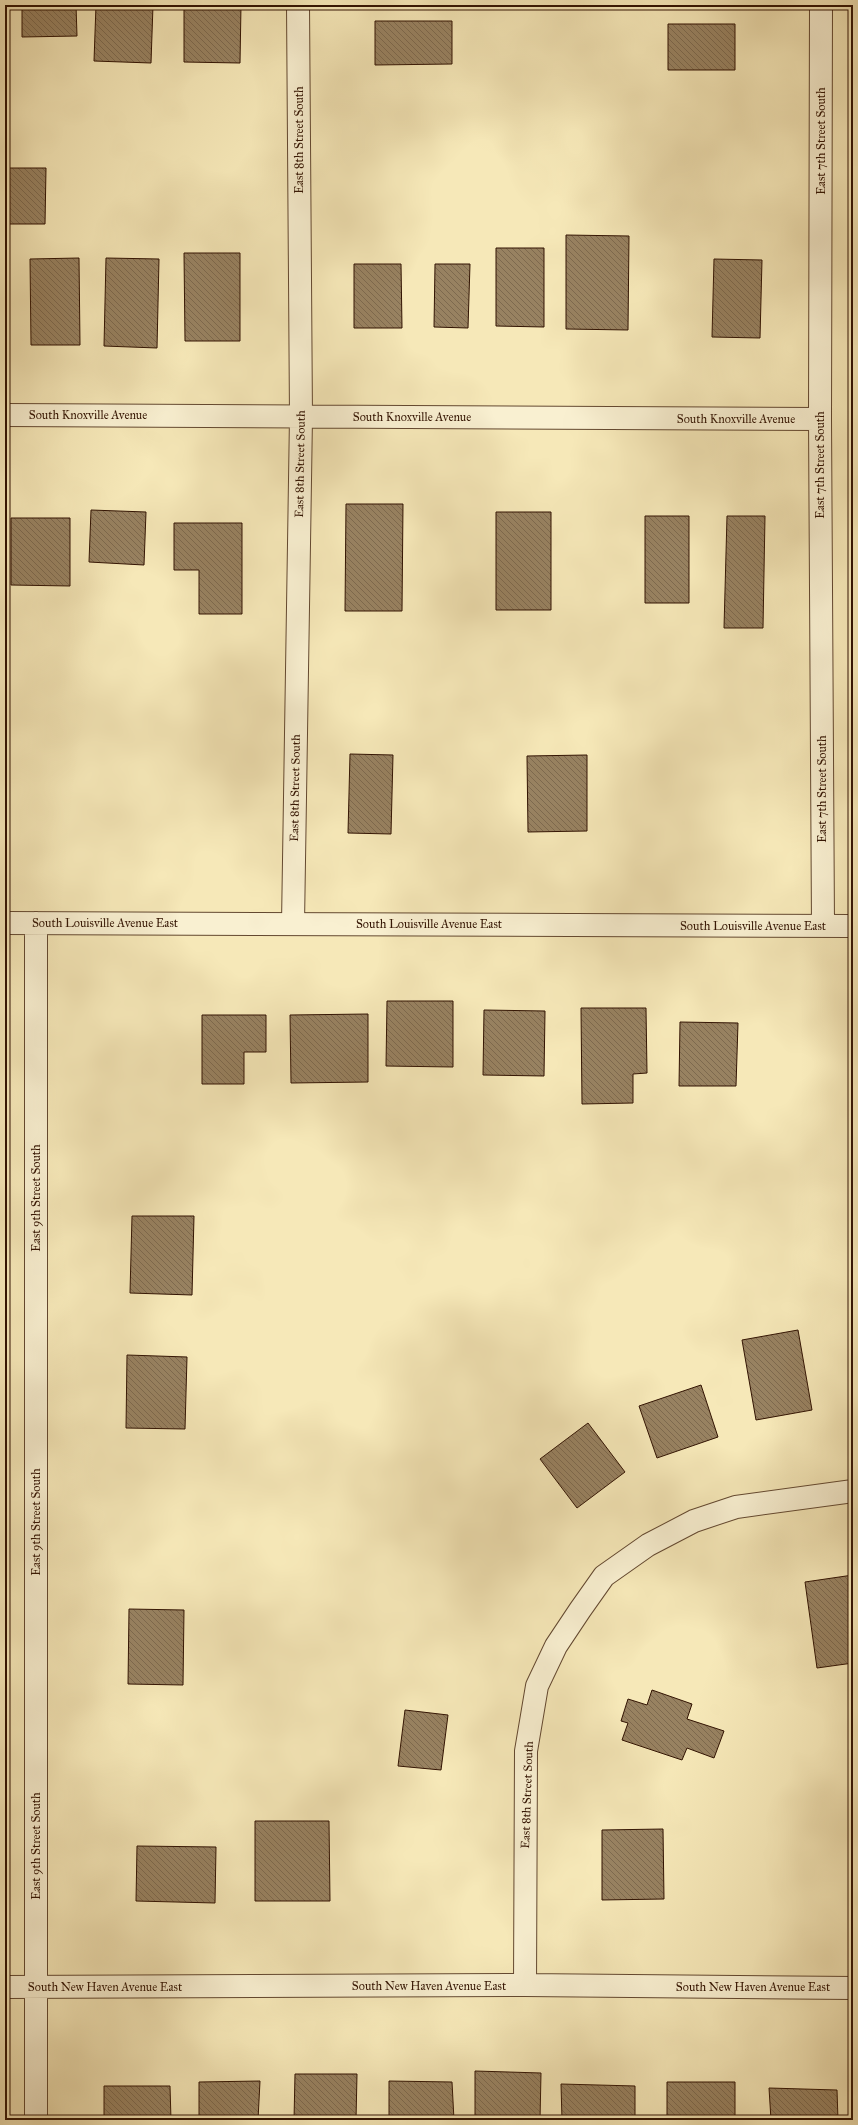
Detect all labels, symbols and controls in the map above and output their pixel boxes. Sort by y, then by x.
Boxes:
street label: East 8th Street South [292,86,306,194]
street label: East 7th Street South [814,87,828,195]
street label: South Knoxville Avenue [29,408,147,422]
street label: East 8th Street South [292,410,308,518]
street label: South Knoxville Avenue [353,410,471,424]
street label: East 7th Street South [813,411,827,519]
street label: South Knoxville Avenue [677,412,795,426]
street label: East 8th Street South [287,734,303,842]
street label: East 7th Street South [815,735,829,843]
street label: South Louisville Avenue East [32,916,179,930]
street label: South Louisville Avenue East [356,917,503,931]
street label: South Louisville Avenue East [680,919,827,933]
street label: East 9th Street South [29,1144,43,1252]
street label: East 9th Street South [29,1468,43,1576]
street label: East 8th Street South [518,1741,536,1849]
street label: East 9th Street South [29,1792,43,1900]
street label: South New Haven Avenue East [352,1979,507,1993]
street label: South New Haven Avenue East [28,1980,183,1994]
street label: South New Haven Avenue East [676,1980,831,1994]

